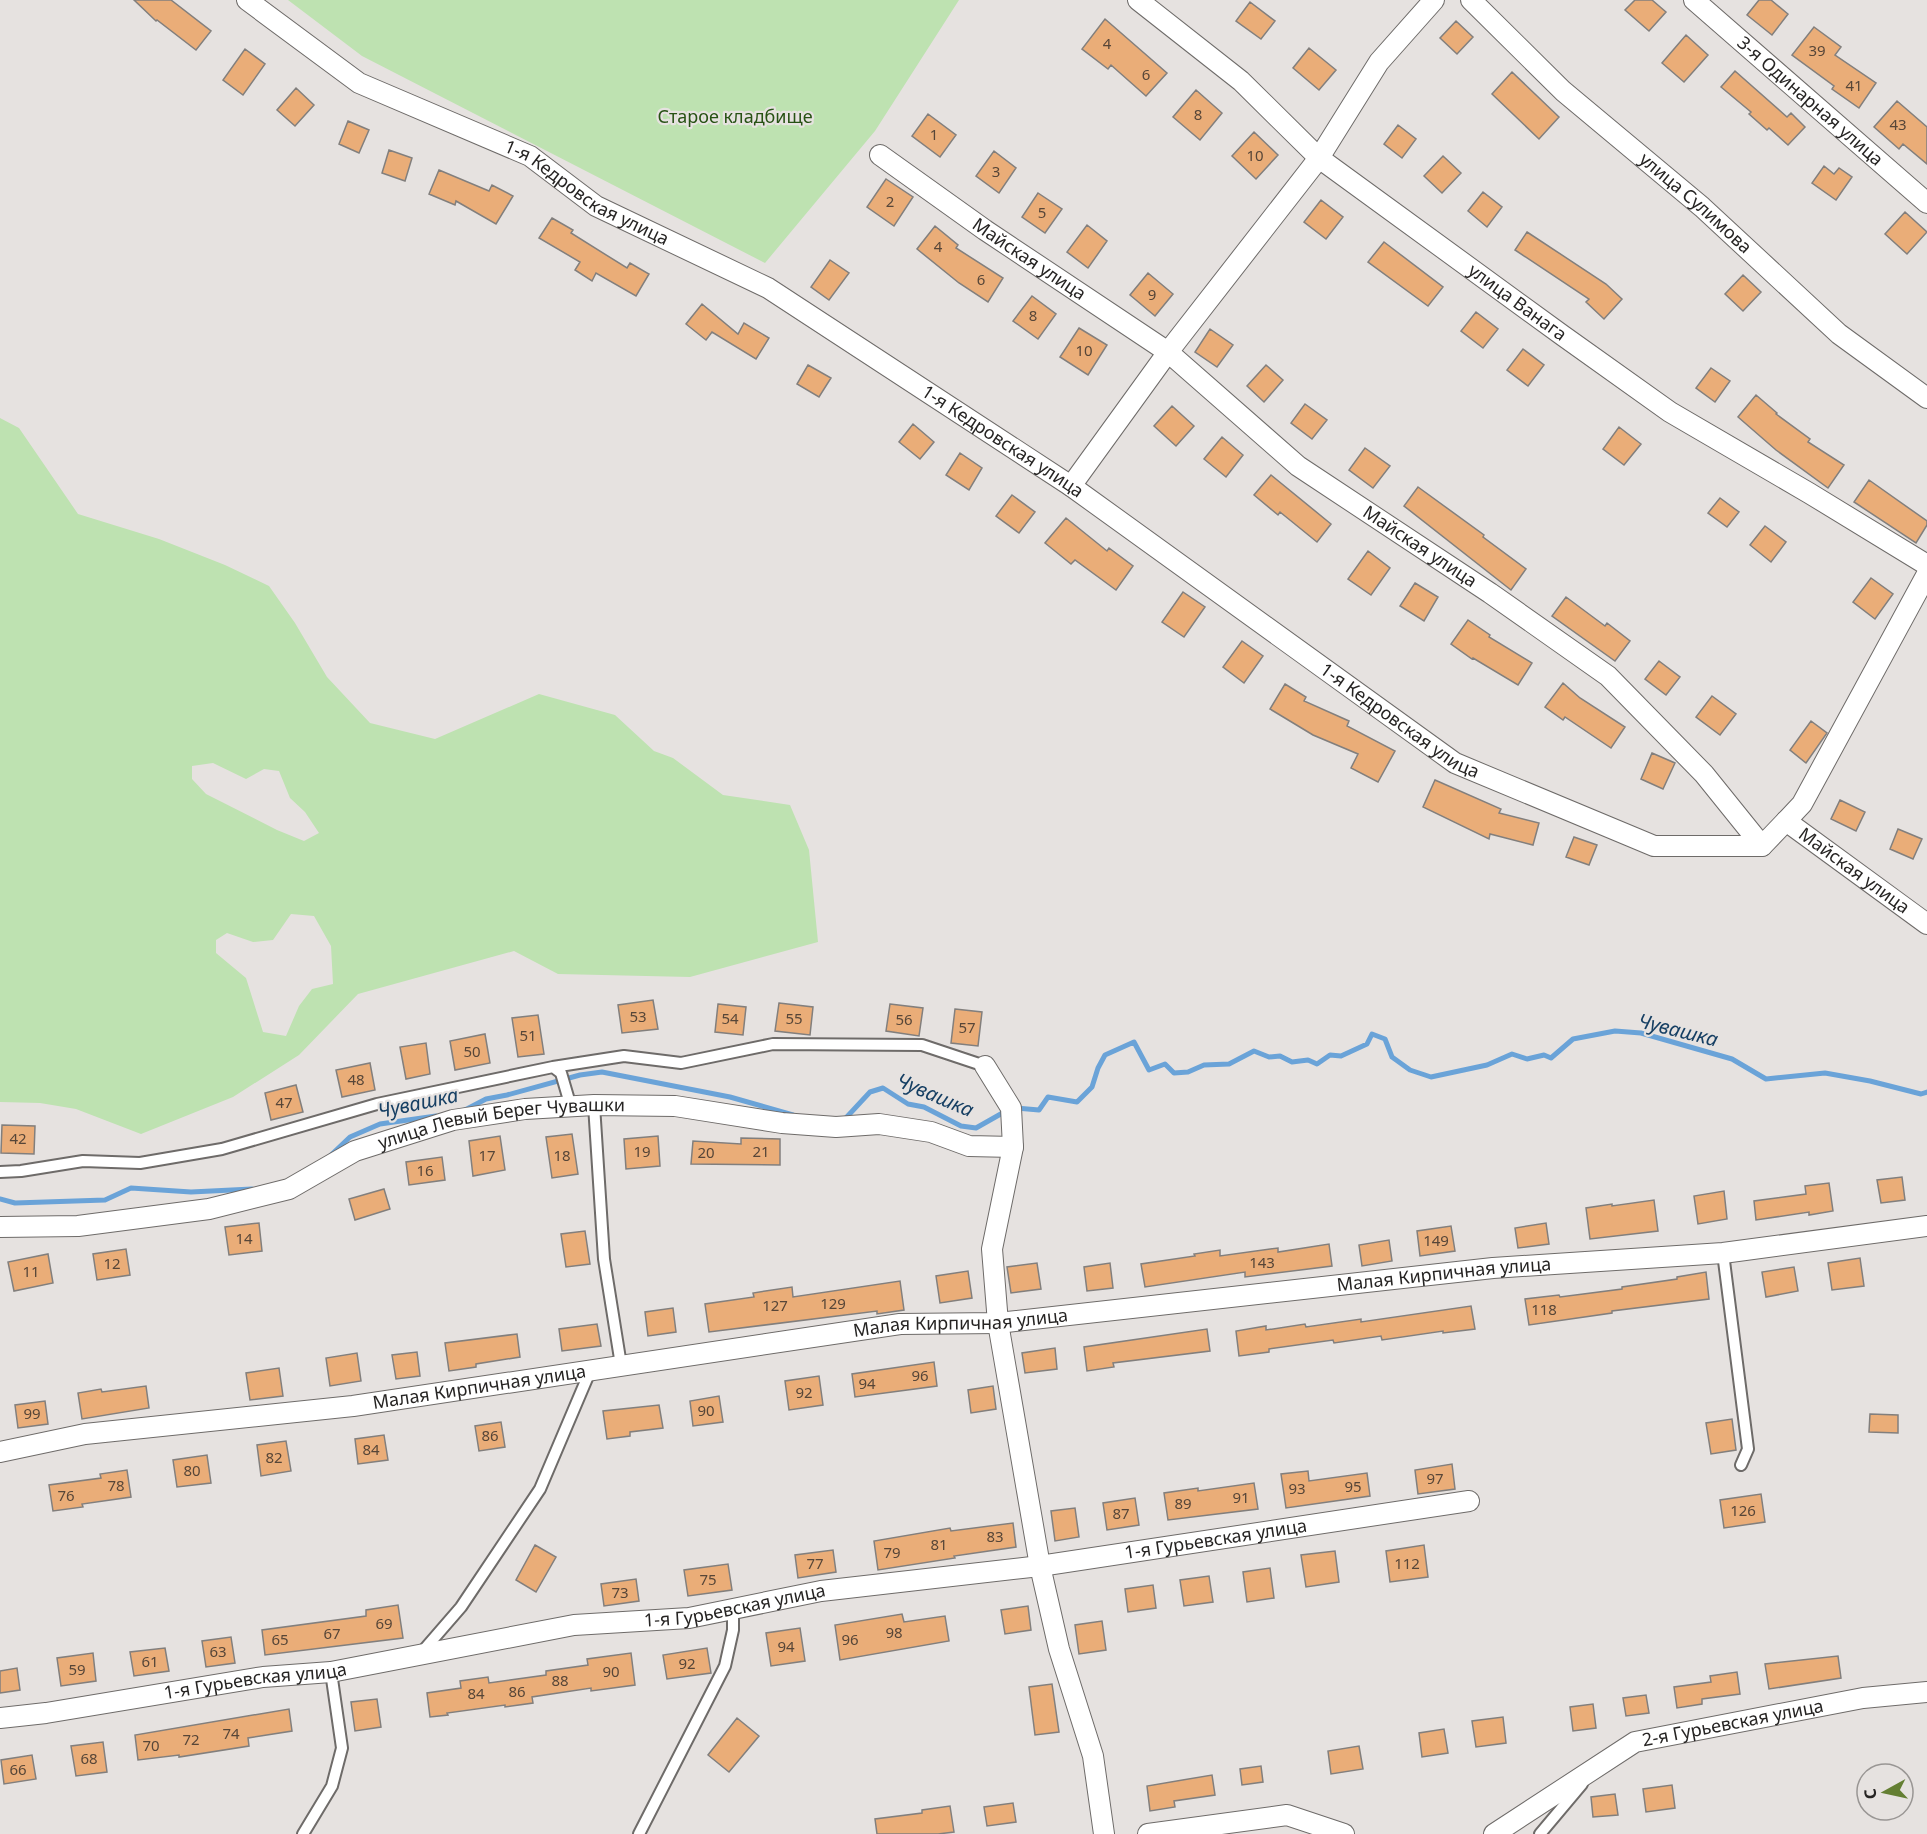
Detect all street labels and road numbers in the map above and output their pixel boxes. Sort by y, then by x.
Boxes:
street label: 3-я Одинарная улица [1733,30,1889,171]
street label: 1-я Кедровская улица [501,134,673,250]
street label: улица Сулимова [1635,147,1757,258]
street label: Майская улица [968,212,1091,305]
street label: улица Ванага [1464,258,1572,346]
street label: 1-я Кедровская улица [918,379,1089,502]
street label: Майская улица [1359,499,1482,592]
street label: 1-я Кедровская улица [1316,657,1483,783]
street label: Майская улица [1794,821,1915,919]
street label: улица Левый Берег Чувашки [375,1092,625,1154]
street label: Малая Кирпичная улица [1335,1251,1552,1296]
street label: Малая Кирпичная улица [851,1302,1069,1342]
street label: Малая Кирпичная улица [371,1358,587,1414]
street label: 1-я Гурьевская улица [1123,1513,1308,1564]
street label: 1-я Гурьевская улица [643,1577,827,1632]
street label: 1-я Гурьевская улица [162,1656,349,1704]
street label: 2-я Гурьевская улица [1640,1693,1825,1751]

